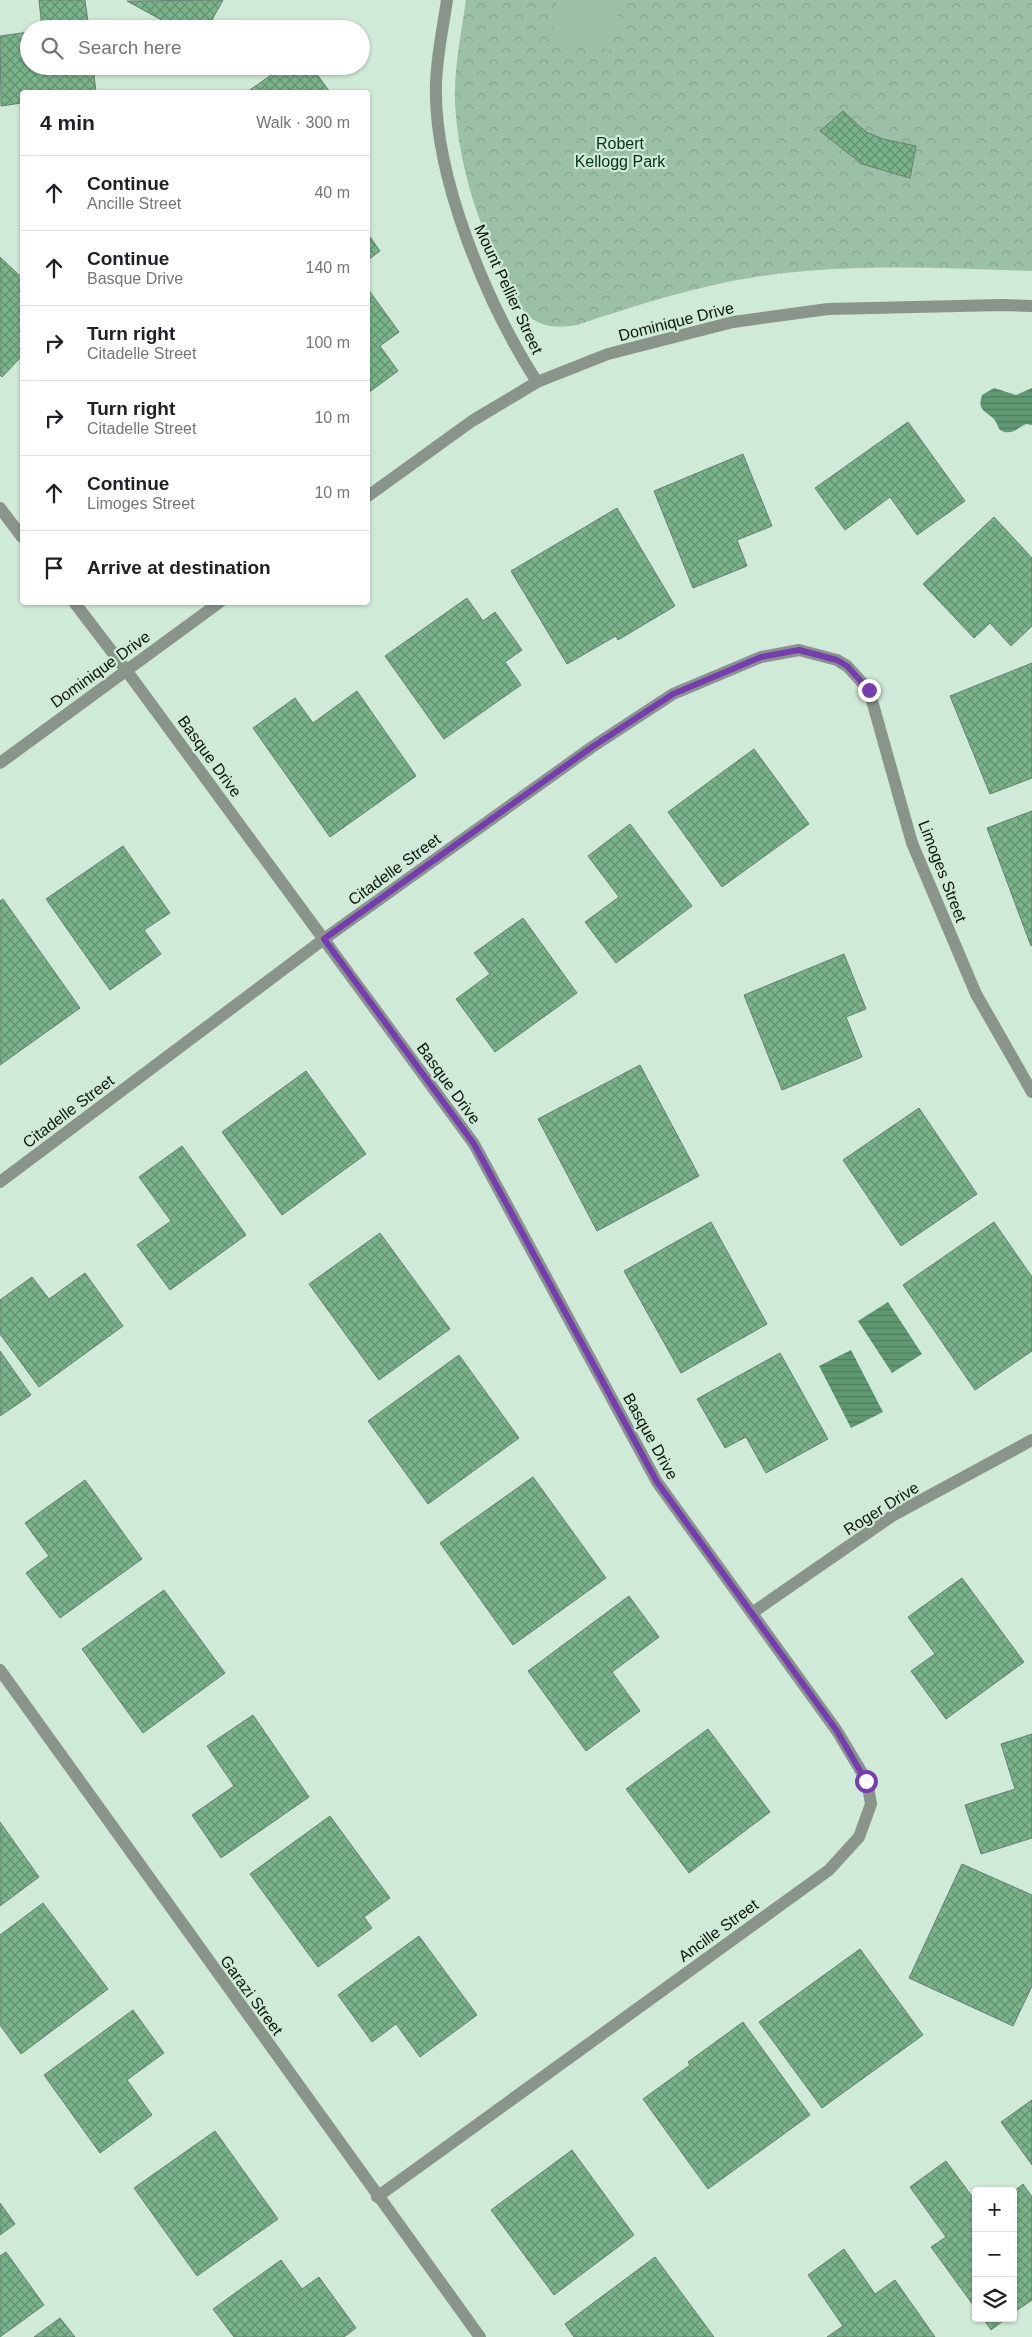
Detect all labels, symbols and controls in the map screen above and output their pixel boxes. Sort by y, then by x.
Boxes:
search box [20,20,370,75]
icon: search [38,34,66,62]
text: Search here [78,37,182,58]
text: 4 min [40,111,95,134]
text: Walk · 300 m [256,114,350,131]
park label: Robert Kellogg Park [575,135,666,170]
text: Continue [87,173,169,194]
icon: ahead [40,179,68,207]
text: 40 m [314,184,350,201]
text: Ancille Street [87,195,181,212]
street label: Mount Pellier Street [471,222,546,357]
text: Continue [87,248,169,269]
icon: ahead [40,254,68,282]
text: 140 m [306,259,350,276]
text: Basque Drive [87,270,183,287]
street label: Dominique Drive [617,299,736,344]
text: Turn right [87,323,175,344]
icon: right [40,329,68,357]
text: 100 m [306,334,350,351]
text: Citadelle Street [87,345,196,362]
text: Turn right [87,398,175,419]
icon: right [40,404,68,432]
text: 10 m [314,409,350,426]
text: Citadelle Street [87,420,196,437]
text: Continue [87,473,169,494]
icon: ahead [40,479,68,507]
text: 10 m [314,484,350,501]
text: Limoges Street [87,495,195,512]
icon: arrive [40,554,68,582]
text: Arrive at destination [87,557,271,578]
street label: Dominique Drive [47,628,153,711]
route end [858,679,881,702]
street label: Basque Drive [174,712,245,800]
street label: Limoges Street [915,818,970,925]
street label: Citadelle Street [345,830,444,908]
street label: Basque Drive [413,1039,484,1127]
street label: Citadelle Street [20,1071,118,1151]
street label: Basque Drive [620,1390,681,1482]
street label: Roger Drive [841,1479,922,1538]
route start [855,1770,878,1793]
street label: Ancille Street [675,1895,762,1965]
street label: Garazi Street [217,1952,286,2039]
map controls [972,2187,1017,2322]
button: + [972,2187,1017,2232]
button: − [972,2232,1017,2277]
button: layers [972,2277,1017,2322]

